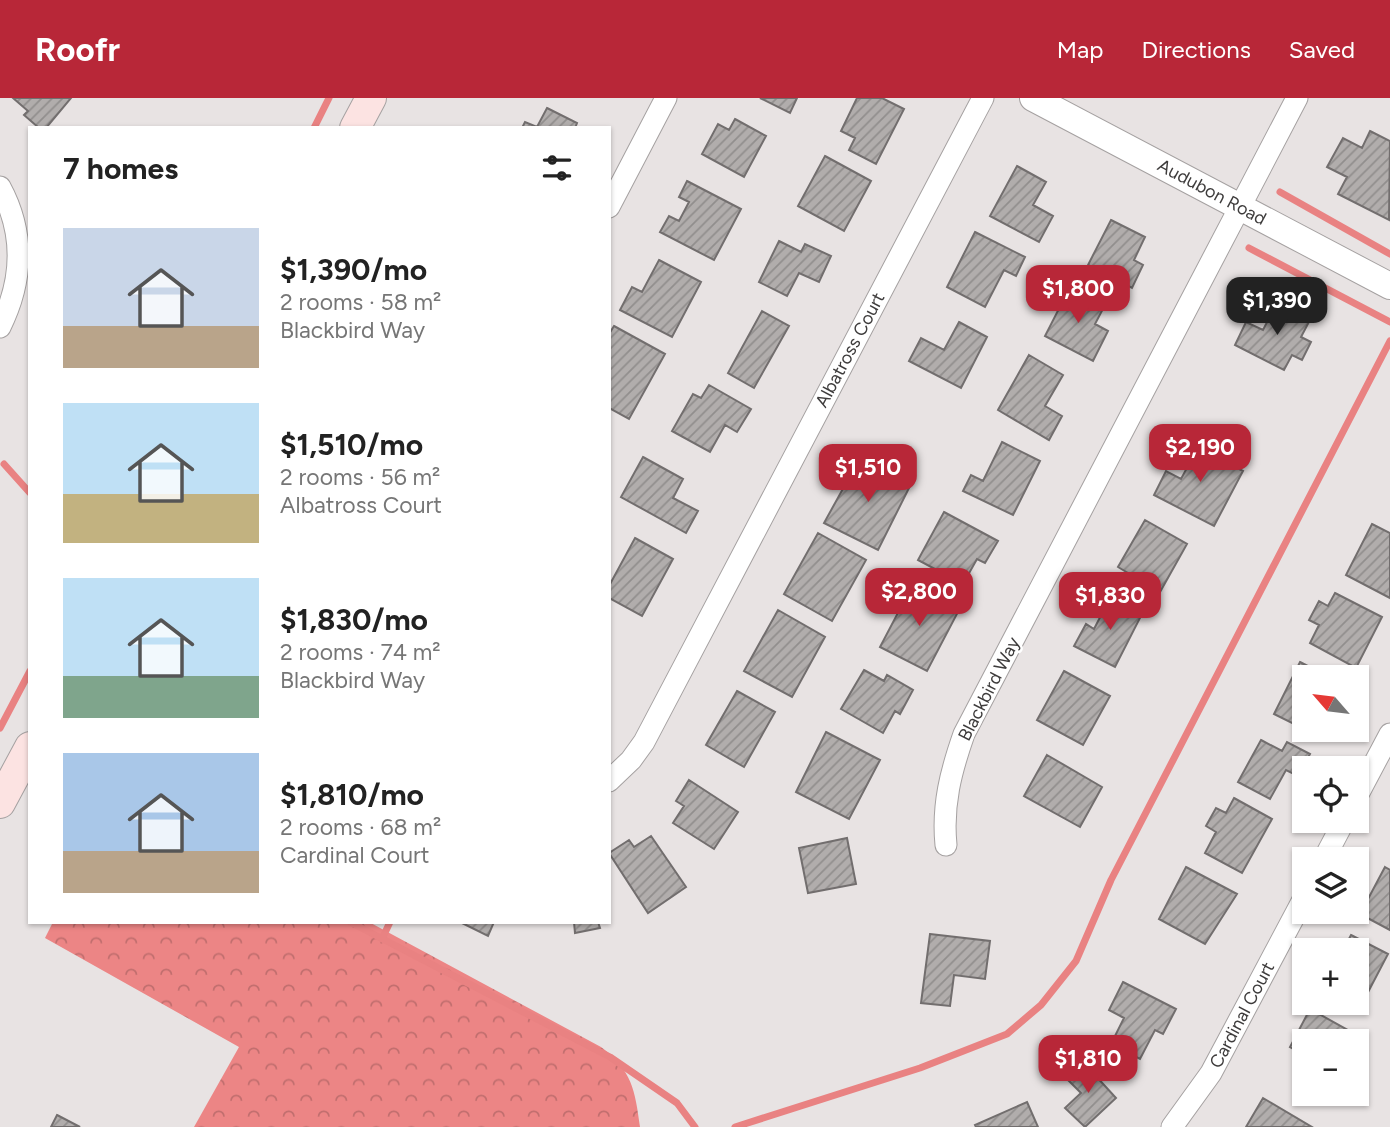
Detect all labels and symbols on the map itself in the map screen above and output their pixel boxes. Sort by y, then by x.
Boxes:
street label: Audubon Road [1154,154,1270,230]
pin: $1,800 [1021,266,1135,325]
pin: $1,390 [1220,278,1334,337]
street label: Albatross Court [811,289,890,411]
pin: $2,190 [1143,424,1257,484]
pin: $1,510 [811,444,925,504]
pin: $2,800 [862,568,976,628]
pin: $1,830 [1053,573,1167,632]
street label: Blackbird Way [953,633,1025,745]
north arrow [1292,665,1368,742]
street label: Cardinal Court [1205,958,1279,1072]
pin: $1,810 [1031,1035,1145,1095]

